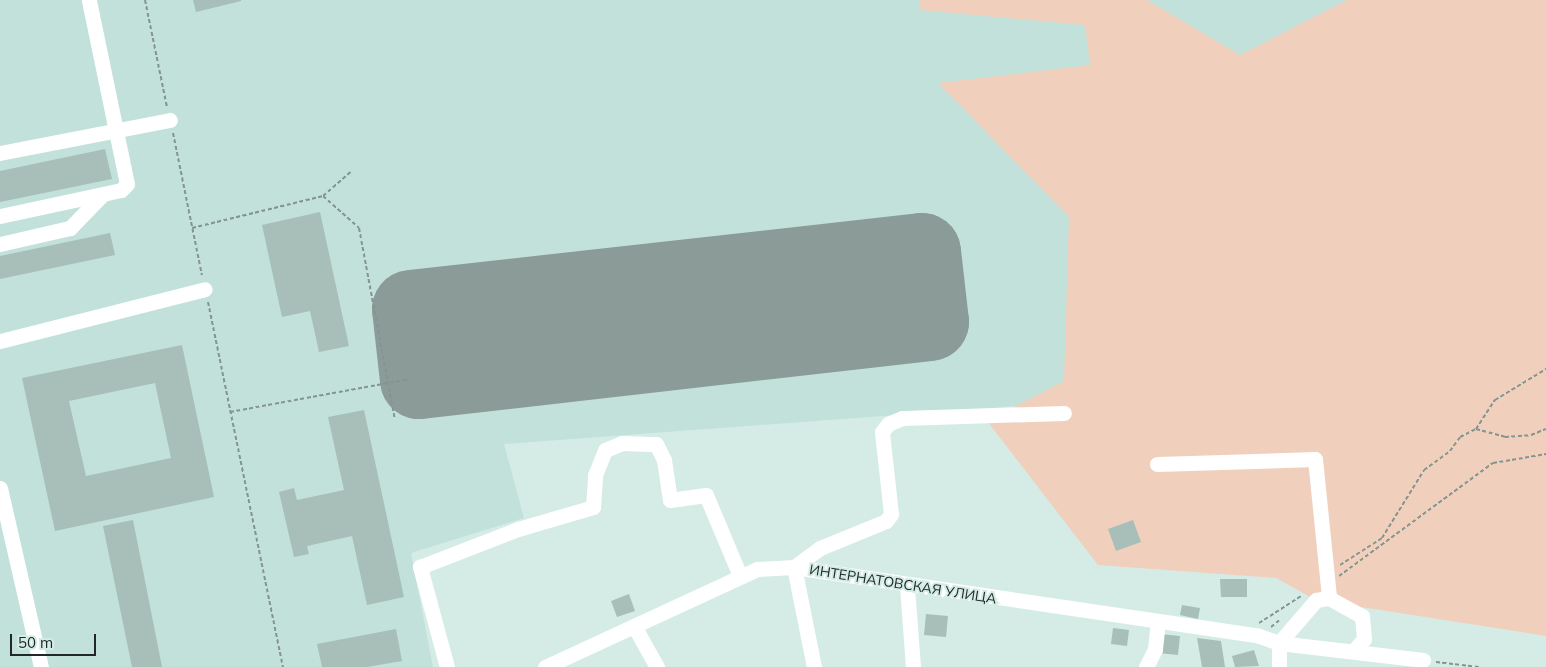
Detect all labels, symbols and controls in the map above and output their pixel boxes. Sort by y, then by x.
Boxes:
street label: ИНТЕРНАТОВСКАЯ УЛИЦА [808,561,998,607]
scale bar [12,624,99,656]
text: 50 m [18,633,53,652]

